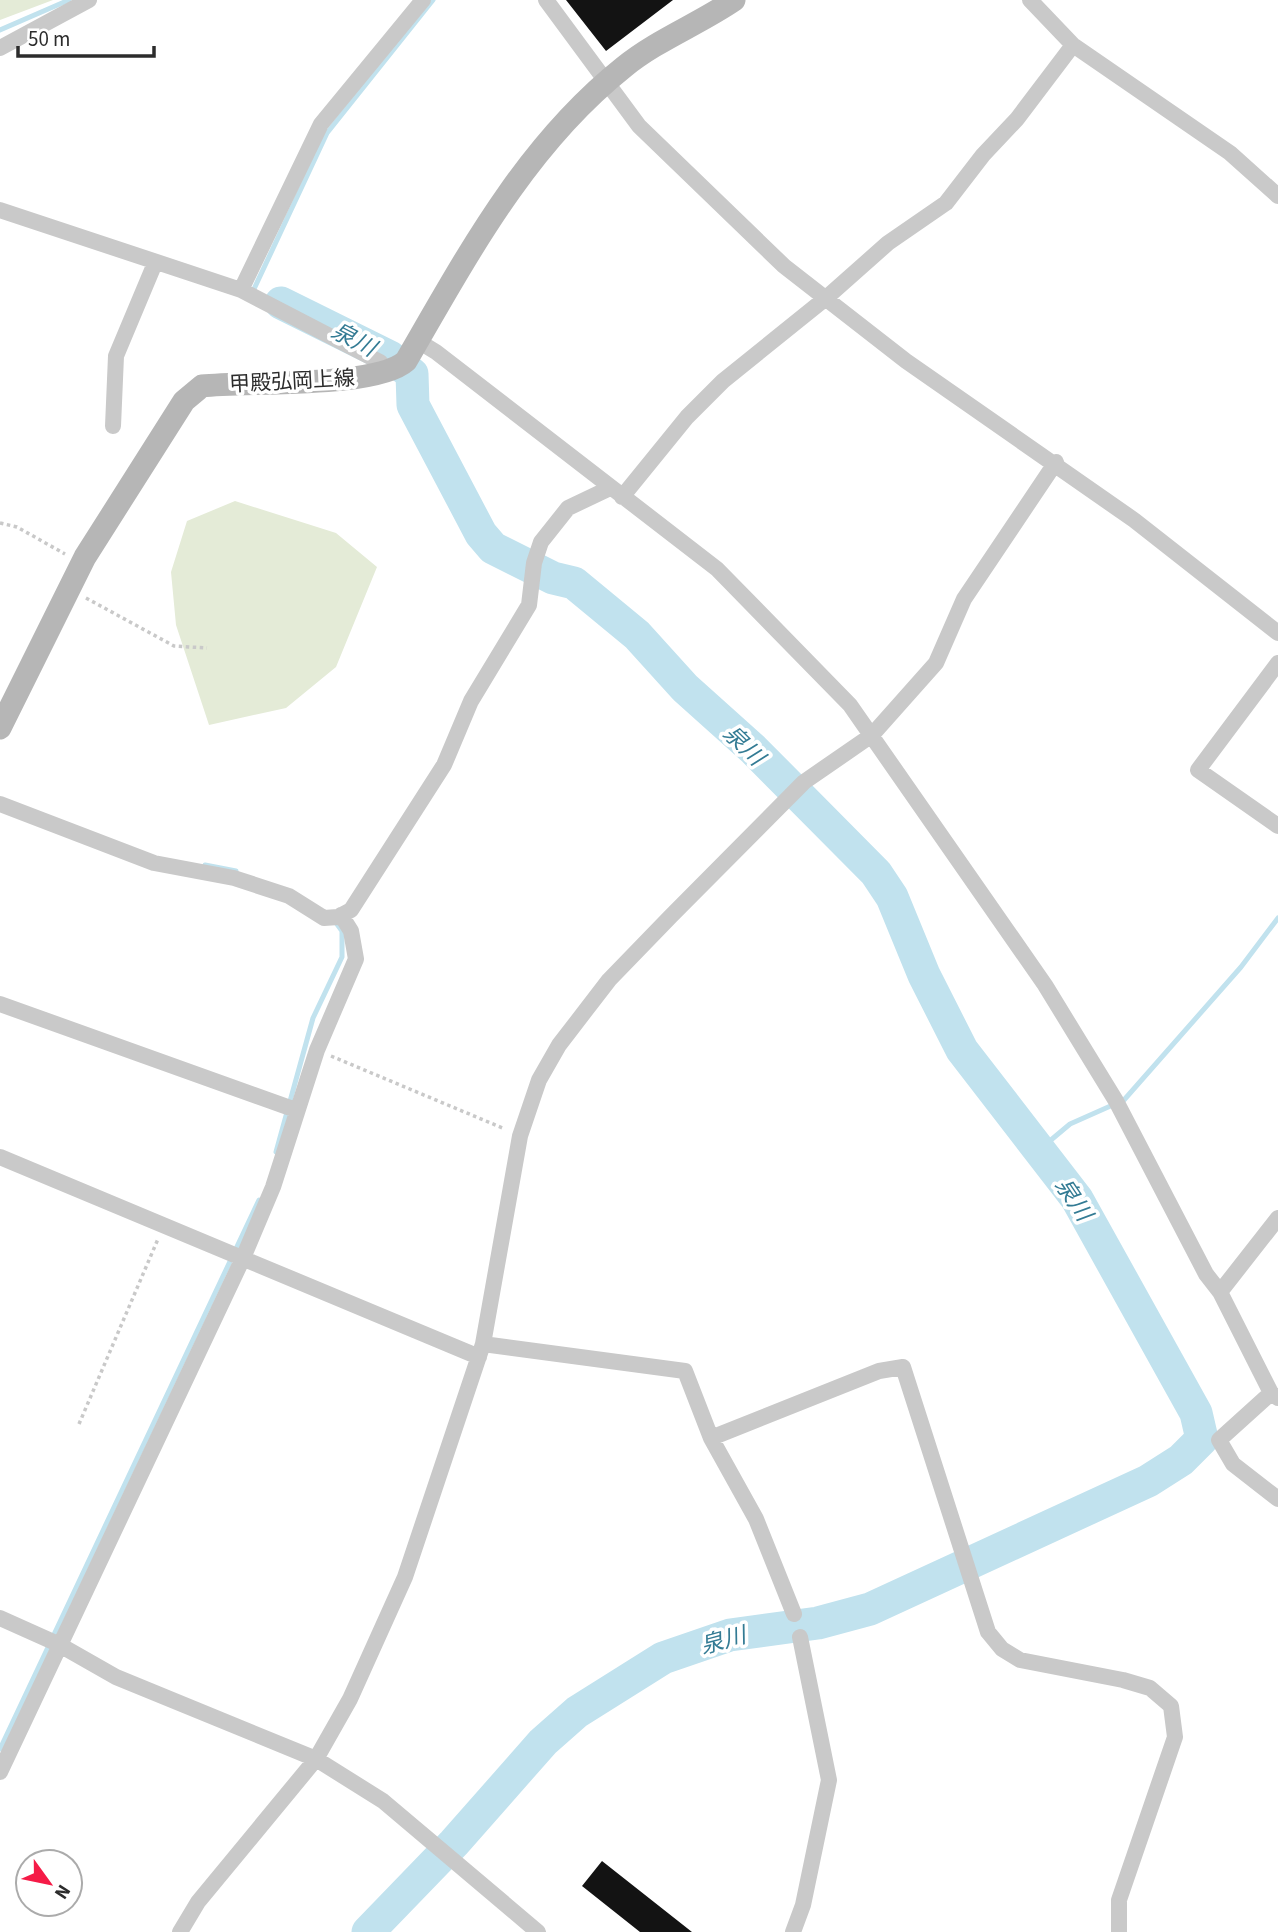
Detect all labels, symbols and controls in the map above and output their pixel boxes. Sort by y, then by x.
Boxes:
scale bar [18,14,154,58]
text: 50 m [28,24,70,54]
water label: 泉川 [326,314,384,366]
street label: 甲殿弘岡上線 [228,363,356,399]
water label: 泉川 [716,718,774,775]
water label: 泉川 [1047,1171,1102,1230]
water label: 泉川 [697,1618,753,1662]
north arrow [14,1848,84,1918]
text: N [47,1879,77,1904]

